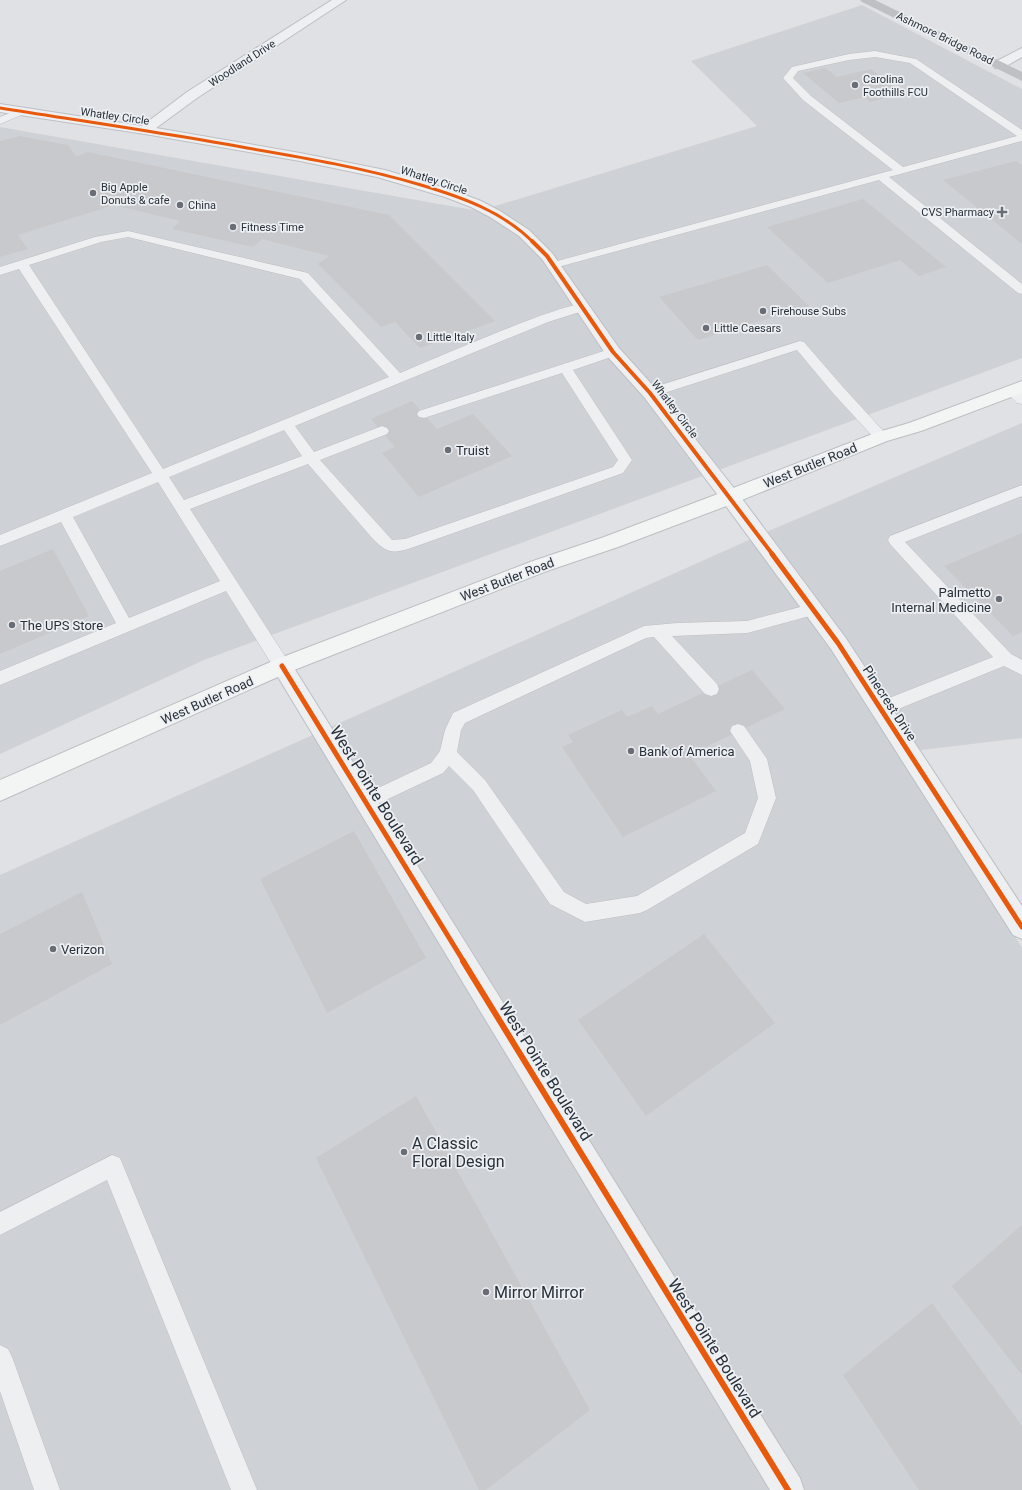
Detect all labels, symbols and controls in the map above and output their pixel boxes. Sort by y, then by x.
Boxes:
street label: Ashmore Bridge Road [894,9,995,68]
street label: Woodland Drive [207,37,278,90]
place label: Carolina Foothills FCU [863,73,928,99]
marker: Carolina Foothills FCU [850,80,860,90]
street label: Whatley Circle [80,105,150,128]
street label: Whatley Circle [399,164,469,197]
place label: Big Apple Donuts & cafe [101,181,170,207]
marker: Big Apple Donuts & cafe [88,188,98,198]
place label: China [188,199,216,212]
marker: China [175,200,185,210]
place label: CVS Pharmacy [921,206,995,219]
marker: CVS Pharmacy [997,207,1007,217]
place label: Fitness Time [241,221,304,234]
marker: Fitness Time [228,222,238,232]
place label: Firehouse Subs [771,305,847,318]
marker: Firehouse Subs [758,306,768,316]
place label: Little Caesars [714,322,781,335]
marker: Little Caesars [701,323,711,333]
place label: Little Italy [427,331,475,344]
marker: Little Italy [414,332,424,342]
street label: Whatley Circle [648,378,701,441]
street label: West Butler Road [761,440,859,491]
place label: Truist [456,443,489,458]
marker: Truist [443,445,453,455]
street label: West Butler Road [458,555,556,604]
place label: Palmetto Internal Medicine [891,585,991,615]
marker: Palmetto Internal Medicine [994,594,1004,604]
place label: The UPS Store [20,618,103,633]
marker: The UPS Store [7,620,17,630]
street label: Pinecrest Drive [860,663,920,744]
street label: West Butler Road [159,673,256,728]
street label: West Pointe Boulevard [326,722,427,868]
place label: Bank of America [639,744,735,759]
marker: Bank of America [626,746,636,756]
place label: Verizon [61,942,104,957]
marker: Verizon [48,944,58,954]
street label: West Pointe Boulevard [495,998,596,1144]
place label: A Classic Floral Design [412,1134,504,1171]
marker: A Classic Floral Design [399,1147,409,1157]
street label: West Pointe Boulevard [664,1275,765,1421]
place label: Mirror Mirror [494,1283,585,1302]
marker: Mirror Mirror [481,1287,491,1297]

